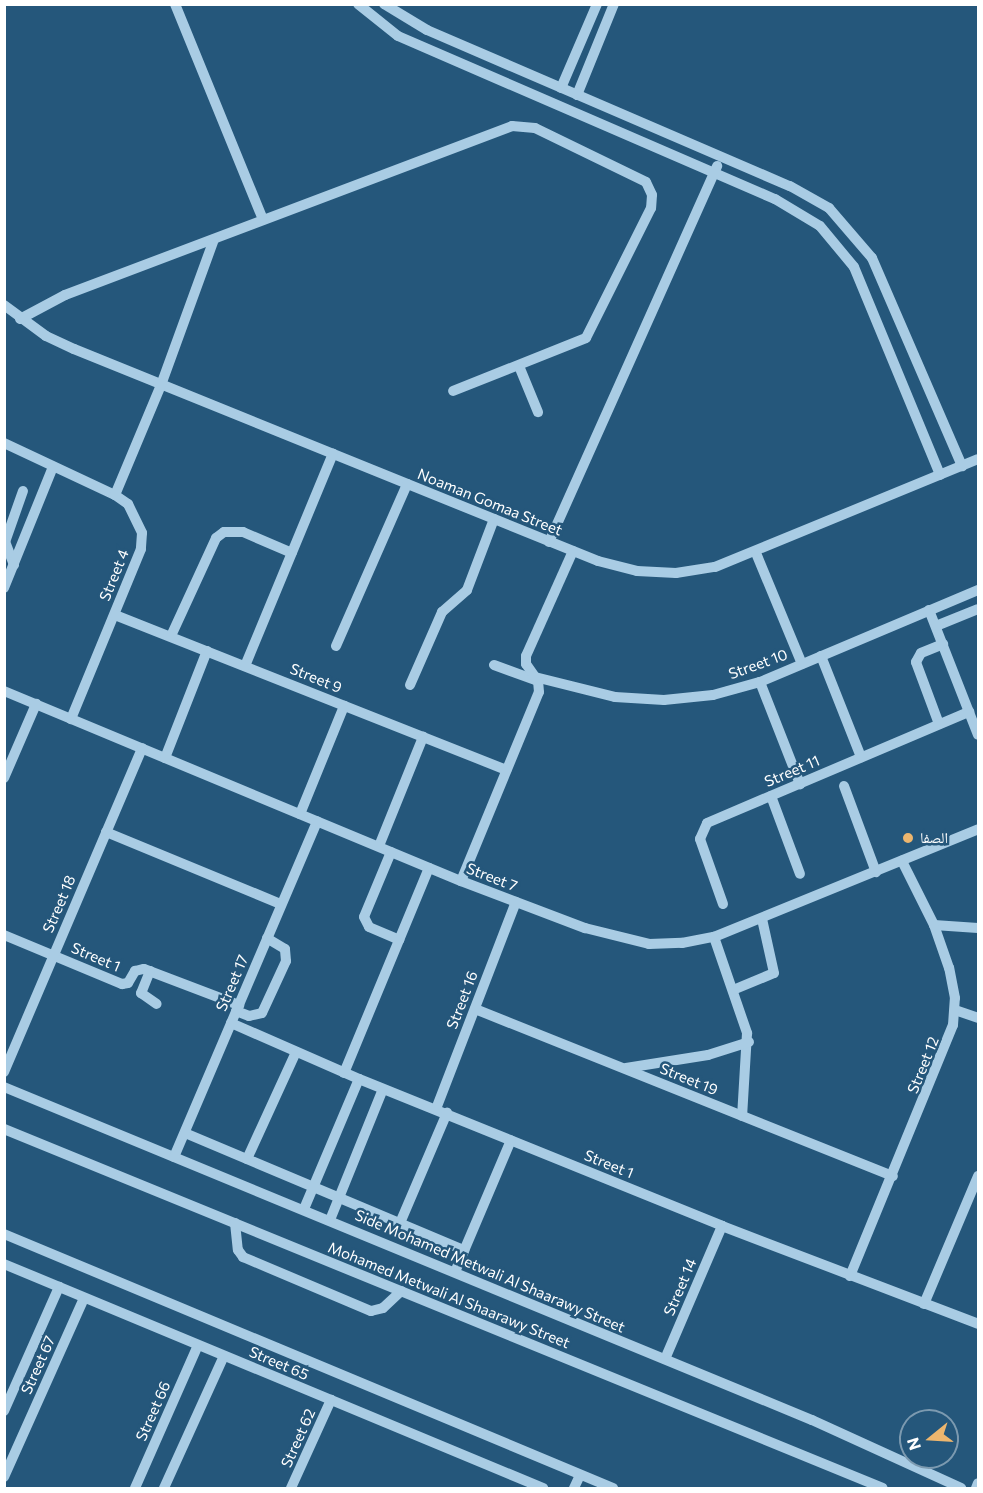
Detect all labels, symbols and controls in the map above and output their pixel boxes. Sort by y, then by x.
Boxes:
street label: Noaman Gomaa Street [415,465,565,539]
street label: Street 4 [95,546,133,604]
street label: Street 10 [726,645,790,683]
street label: Street 9 [287,659,345,697]
street label: Street 11 [762,751,822,791]
place label: الصفا [920,829,948,847]
marker: الصفا [901,831,915,845]
street label: Street 7 [464,859,520,895]
street label: Street 18 [39,873,79,935]
street label: Street 1 [69,939,123,975]
street label: Street 17 [212,952,252,1014]
street label: Street 16 [443,968,481,1032]
street label: Street 12 [903,1034,943,1096]
street label: Street 19 [657,1059,721,1099]
street label: Street 1 [582,1146,636,1182]
street label: Side Mohamed Metwali Al Shaarawy Street [352,1206,628,1336]
street label: Mohamed Metwali Al Shaarawy Street [325,1238,573,1352]
street label: Street 14 [660,1256,700,1318]
street label: Street 67 [17,1333,59,1397]
street label: Street 65 [246,1342,312,1384]
street label: Street 66 [132,1378,174,1444]
street label: Street 62 [277,1406,319,1470]
north arrow [899,1409,959,1469]
text: N [902,1435,924,1453]

